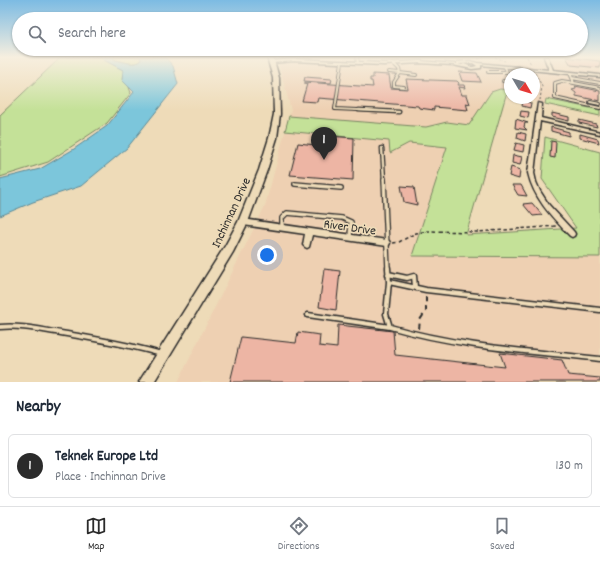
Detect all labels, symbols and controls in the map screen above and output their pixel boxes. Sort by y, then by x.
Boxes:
search box [12,12,588,56]
icon: search [26,23,48,45]
text: Search here [58,23,126,45]
north arrow [504,68,540,104]
pin: 1 [311,127,337,160]
street label: Inchinnan Drive [208,174,257,251]
street label: River Drive [322,215,377,242]
your location [257,245,277,265]
text: Nearby [16,396,60,420]
text: Teknek Europe Ltd [55,446,158,468]
text: 1 [29,457,31,476]
text: 130 m [555,457,583,476]
text: Place · Inchinnan Drive [55,468,166,487]
tab: Map [85,515,107,555]
tab: Directions [278,515,320,555]
tab: Saved [490,515,515,555]

